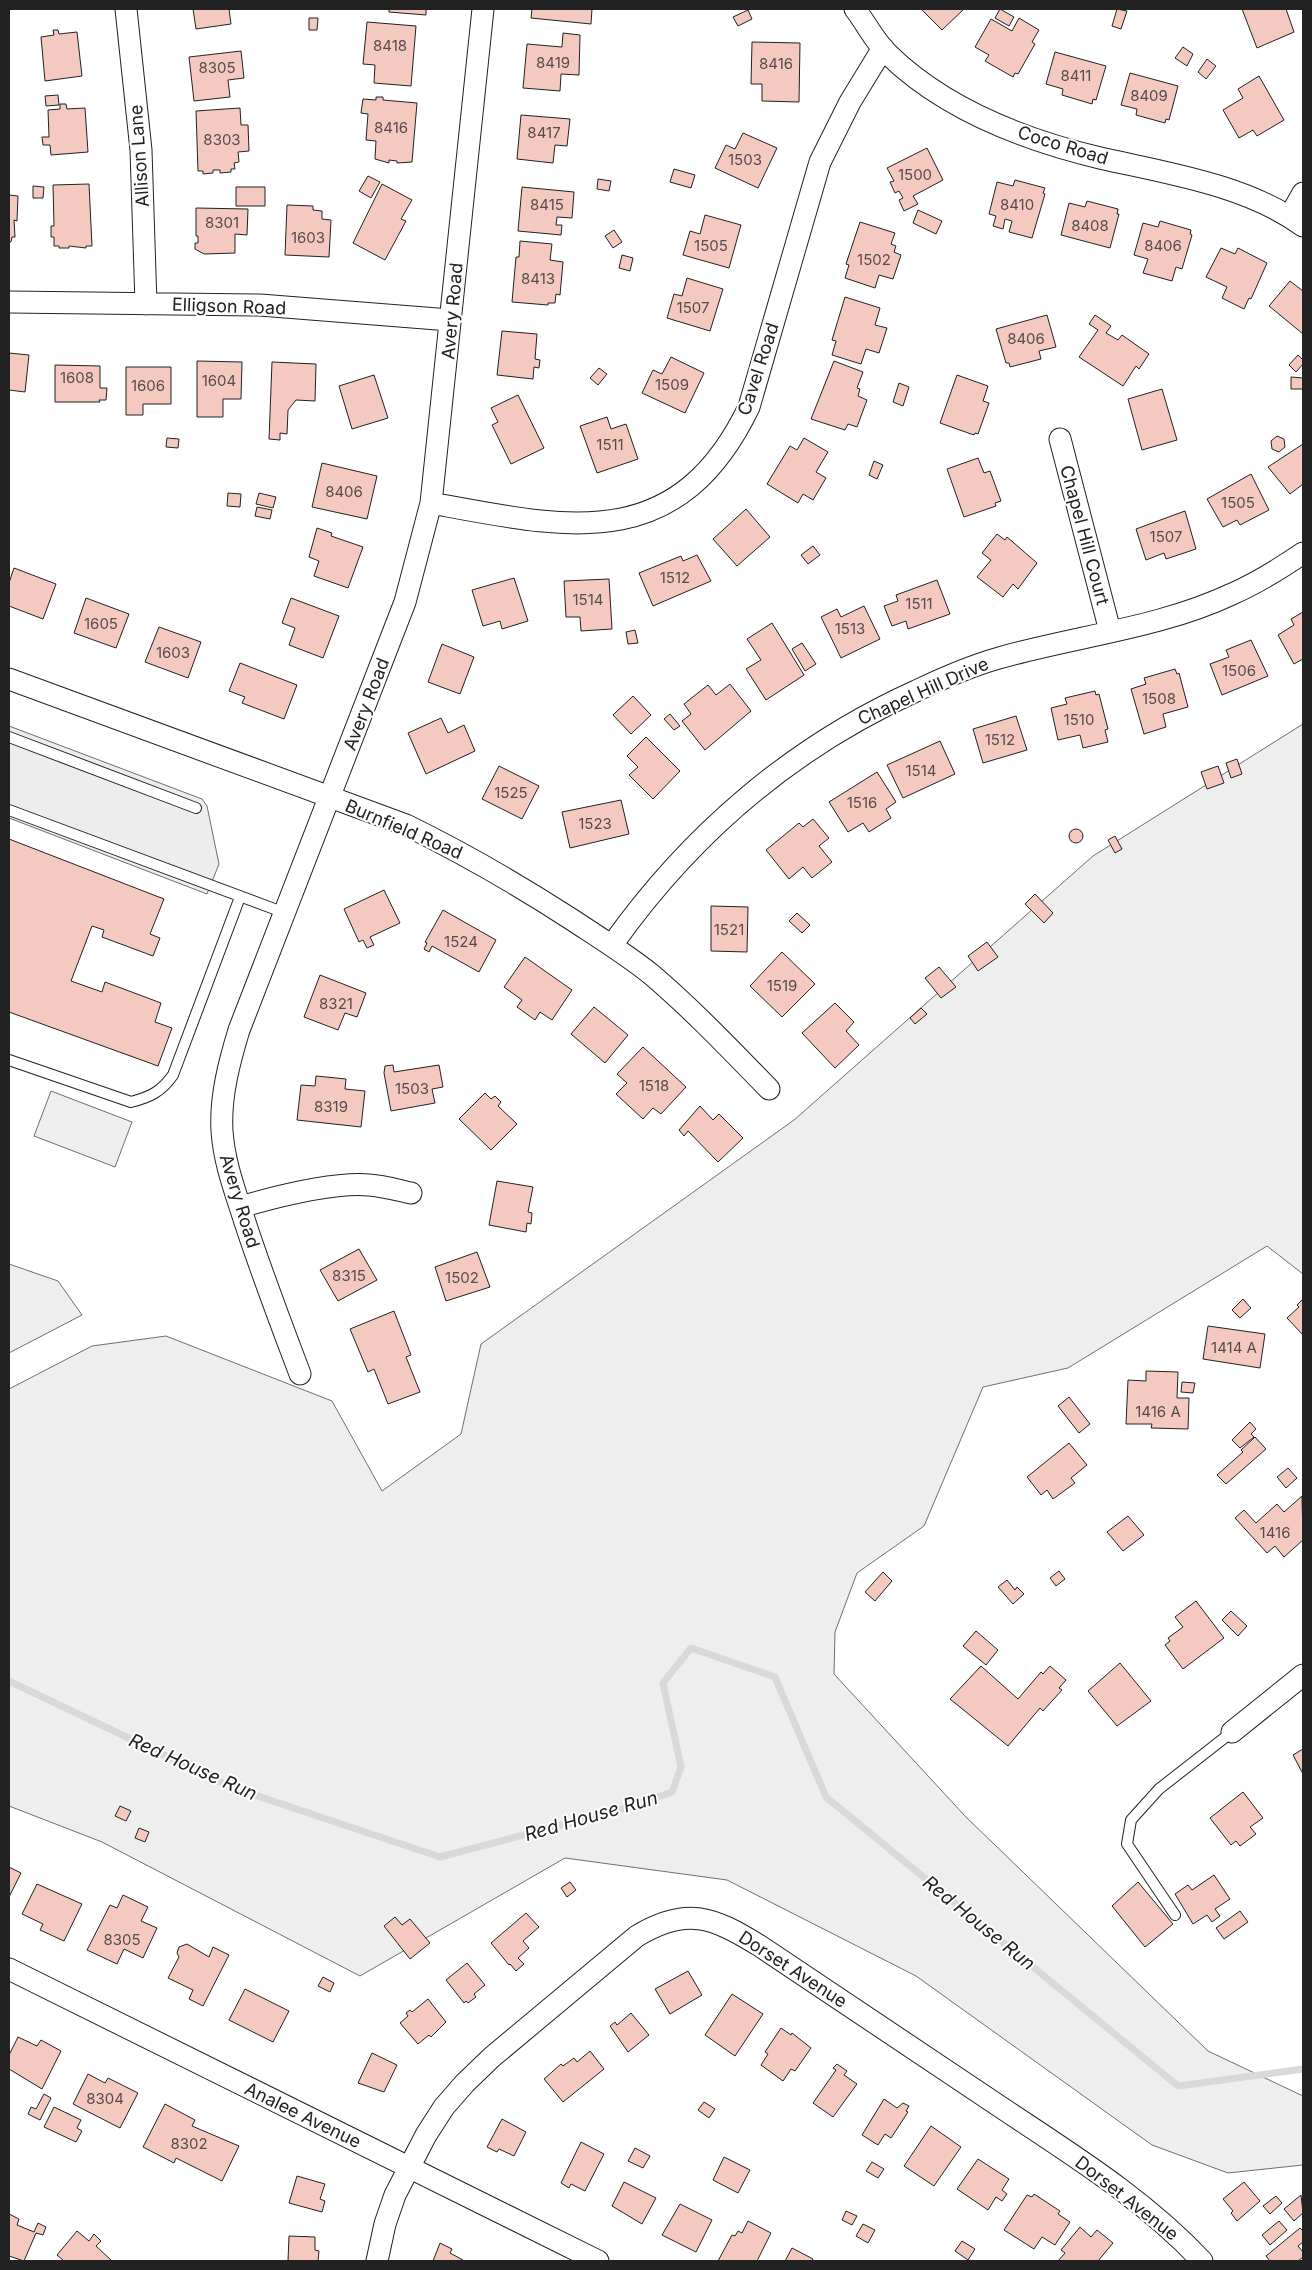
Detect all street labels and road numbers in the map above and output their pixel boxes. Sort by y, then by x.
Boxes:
street label: Allison Lane [125,104,153,208]
street label: Coco Road [1015,121,1111,169]
street label: Avery Road [437,262,467,360]
street label: Elligson Road [171,294,287,318]
street label: Cavel Road [733,320,783,418]
street label: Chapel Hill Court [1056,463,1114,607]
street label: Chapel Hill Drive [854,653,992,729]
street label: Avery Road [339,655,393,753]
street label: Burnfield Road [342,795,466,863]
street label: Avery Road [216,1151,264,1251]
street label: Dorset Avenue [735,1926,851,2012]
street label: Analee Avenue [241,2078,365,2152]
street label: Dorset Avenue [1071,2151,1183,2245]

